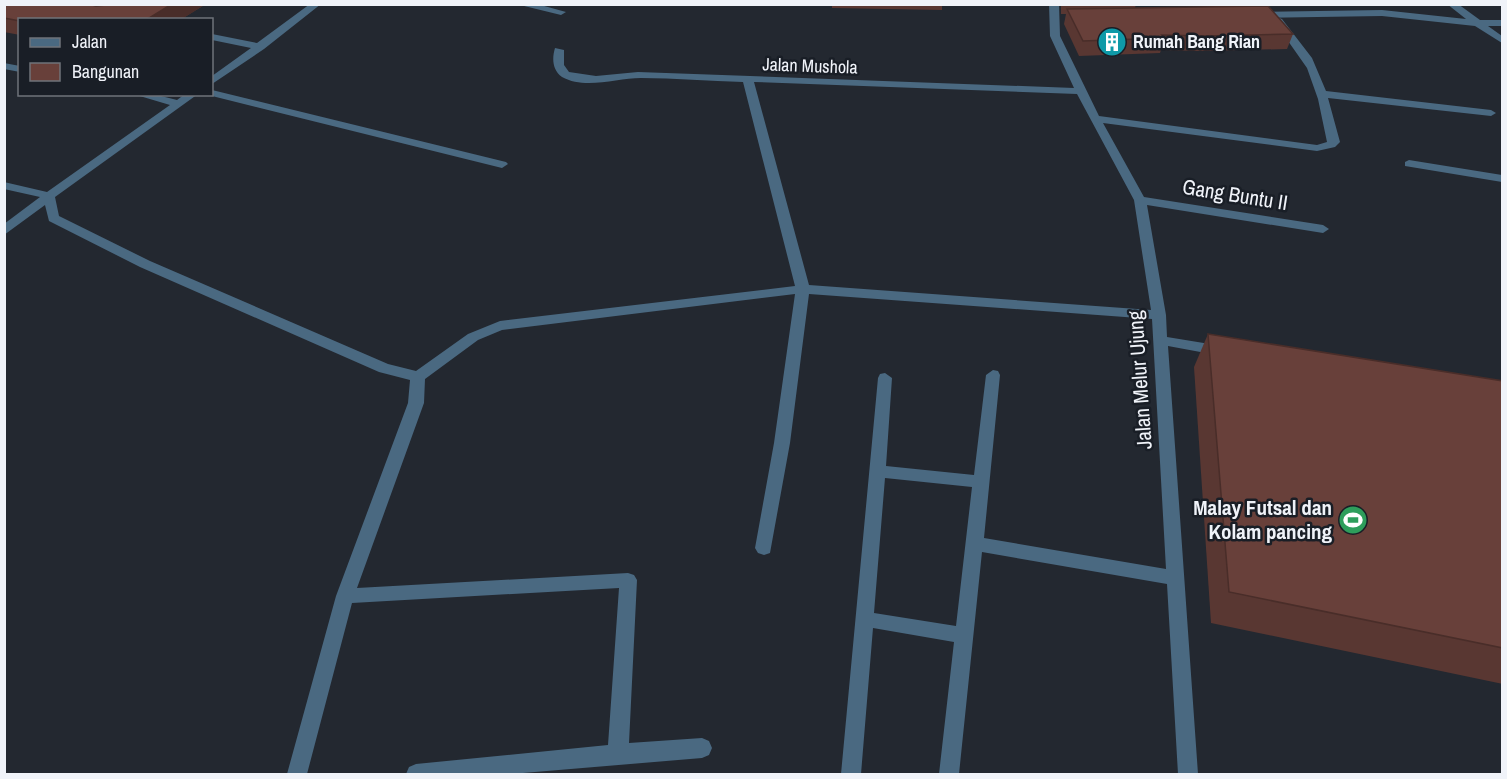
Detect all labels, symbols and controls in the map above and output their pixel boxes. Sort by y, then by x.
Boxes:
legend [18,18,213,96]
building icon: Rumah Bang Rian [1096,26,1128,58]
text: Jalan [72,29,107,54]
place label: Rumah Bang Rian [1133,29,1260,54]
street label: Jalan Mushola [762,51,858,80]
text: Bangunan [72,59,139,84]
street label: Gang Buntu II [1180,172,1290,217]
street label: Jalan Melur Ujung [1120,309,1159,450]
place label: Malay Futsal dan Kolam pancing [1193,493,1332,546]
sports icon: Malay Futsal dan Kolam pancing [1337,504,1369,536]

